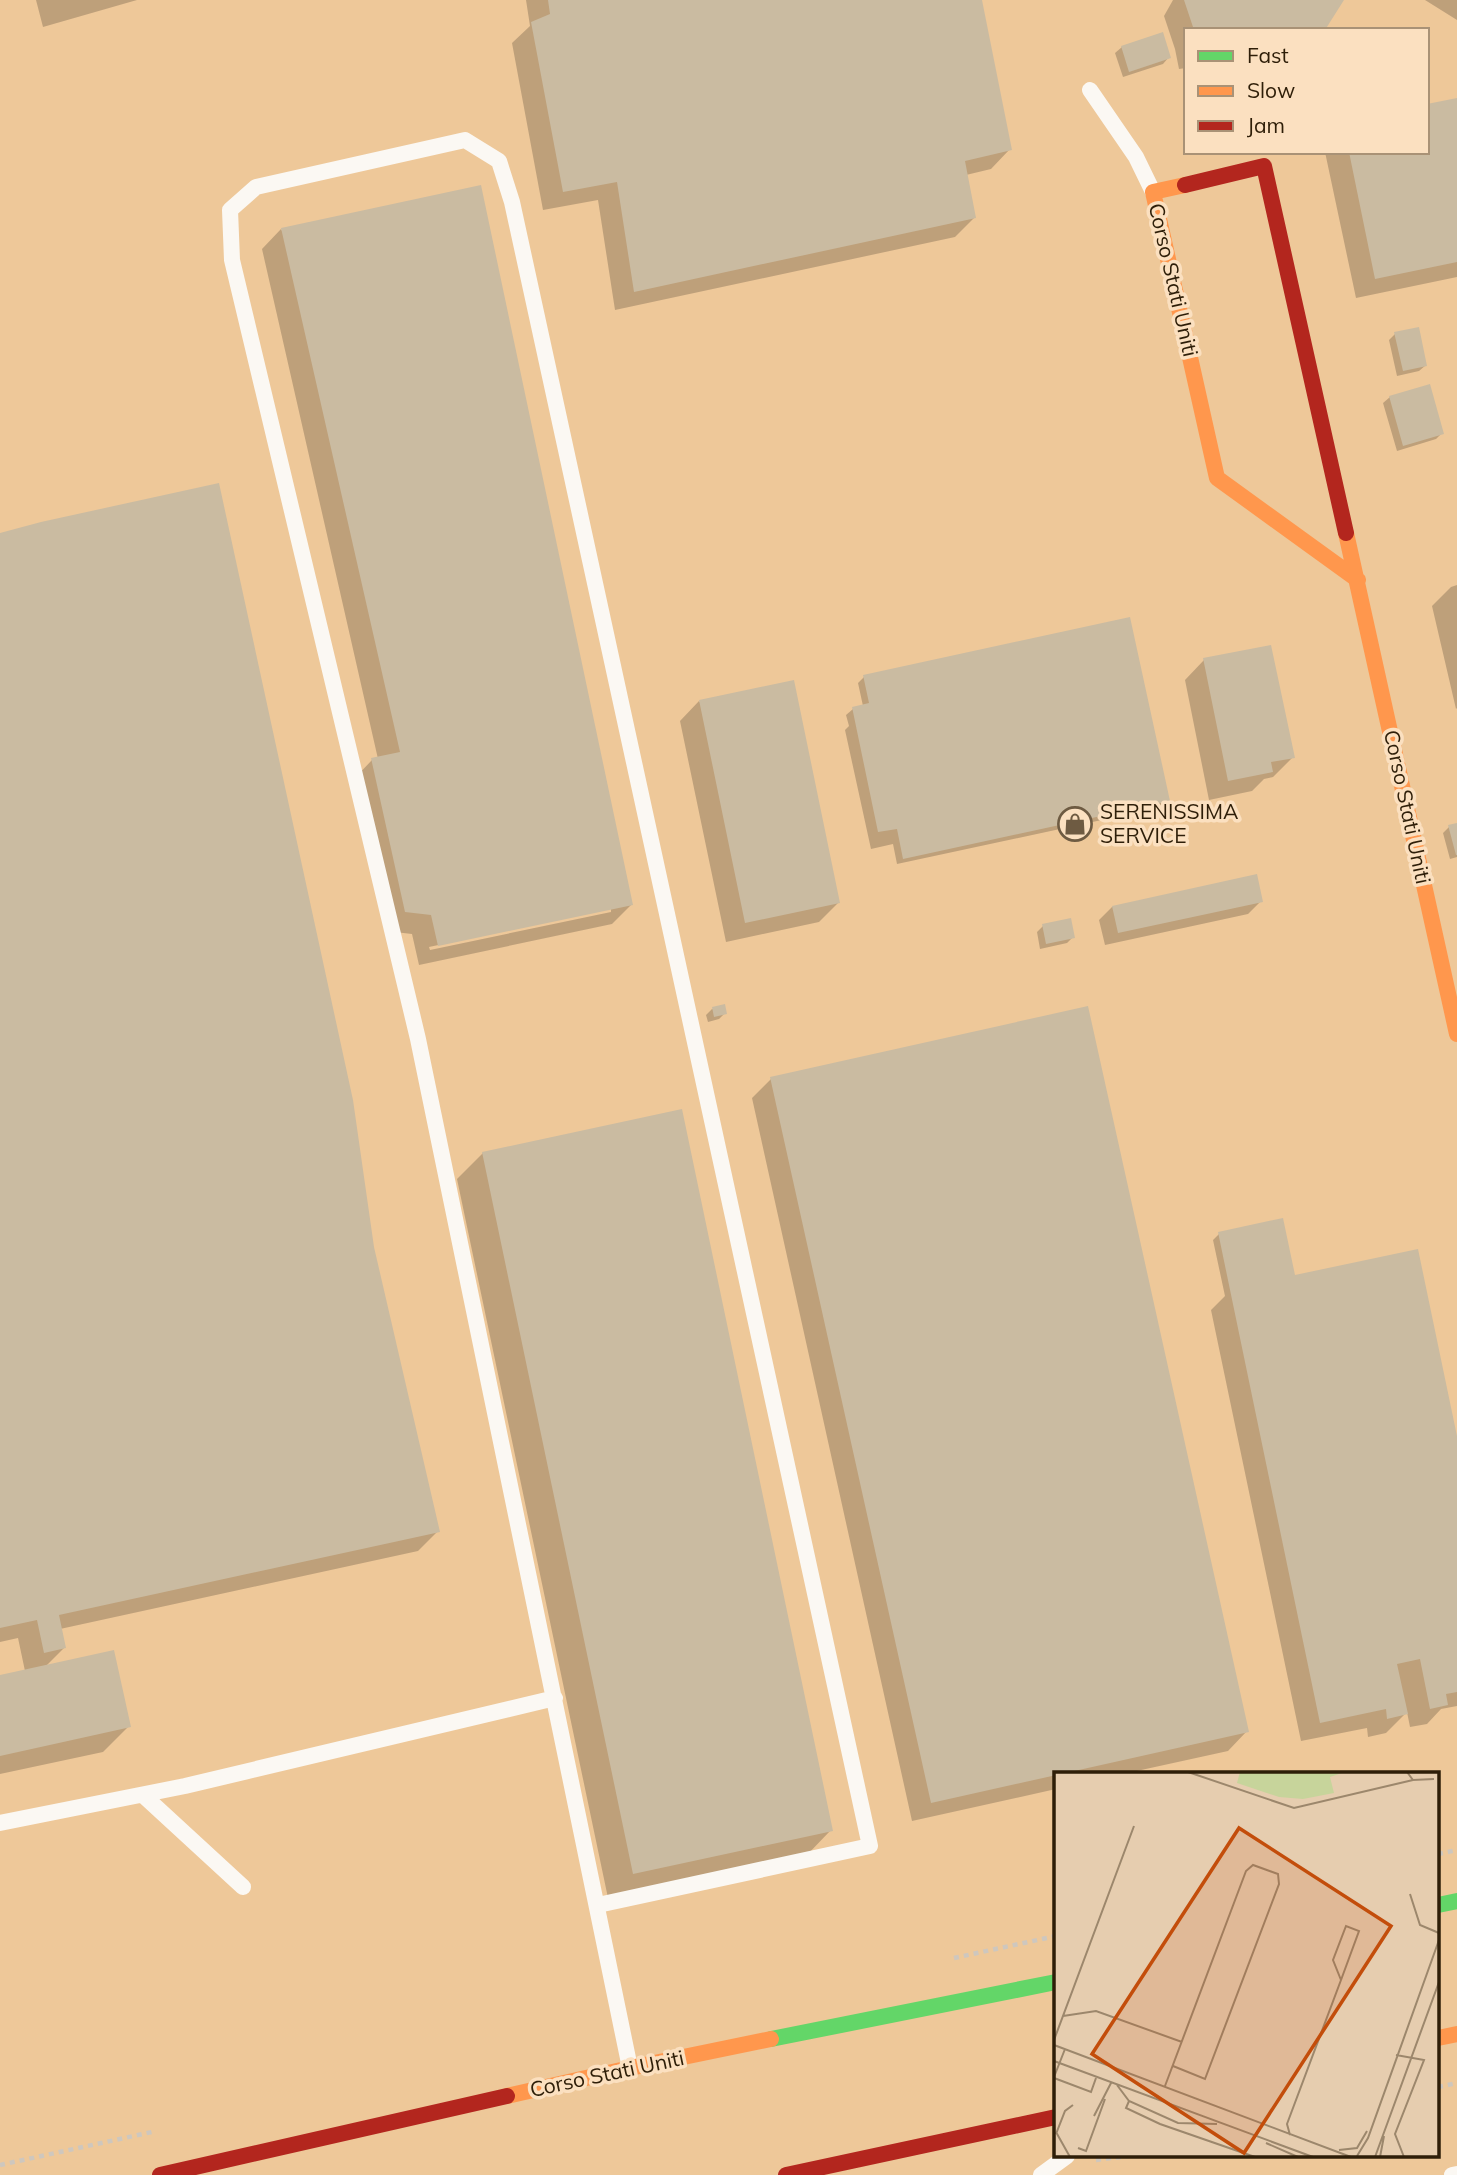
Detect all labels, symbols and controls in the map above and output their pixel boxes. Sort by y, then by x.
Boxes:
legend [1184,28,1429,154]
text: Fast [1247,42,1289,68]
text: Slow [1247,77,1295,103]
text: Jam [1247,112,1285,138]
street label: Corso Stati Uniti [1144,200,1204,359]
street label: Corso Stati Uniti [1379,727,1437,886]
place label: SERENISSIMA SERVICE [1100,798,1239,848]
shop icon: SERENISSIMA SERVICE [1056,805,1094,843]
inset map [1054,1772,1440,2158]
street label: Corso Stati Uniti [527,2044,686,2102]

